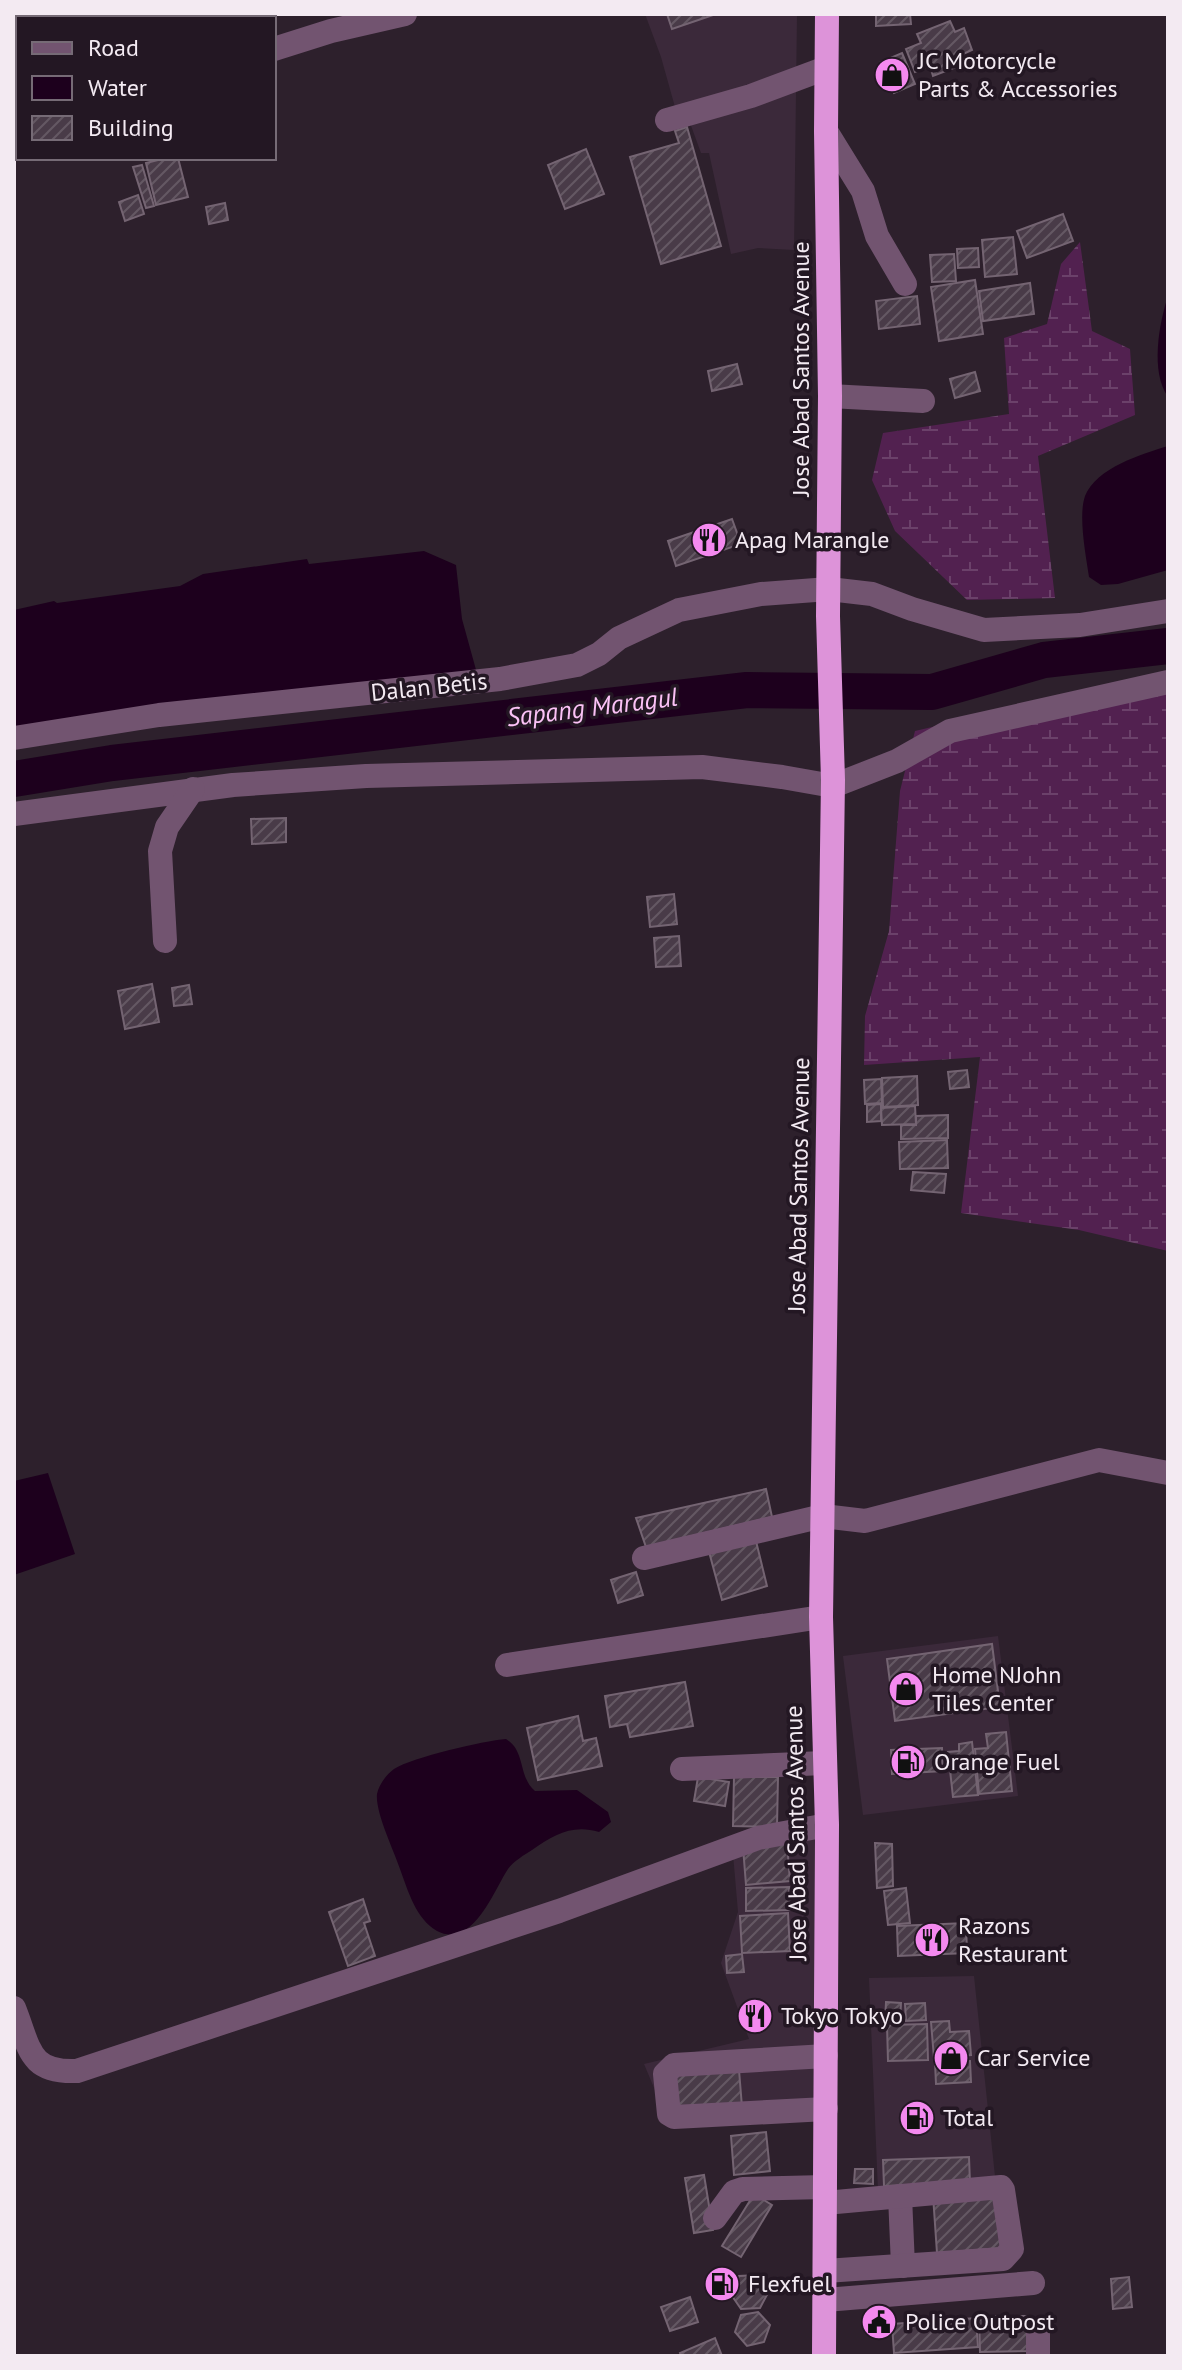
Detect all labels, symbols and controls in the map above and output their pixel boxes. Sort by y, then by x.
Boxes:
legend [16,16,276,160]
text: Road [88,32,139,63]
place label: JC Motorcycle Parts & Accessories [917,45,1118,104]
shop icon: JC Motorcycle Parts & Accessories [873,56,911,94]
text: Water [88,72,147,103]
text: Building [88,112,174,143]
street label: Jose Abad Santos Avenue [785,241,816,498]
restaurant icon: Apag Marangle [690,521,728,559]
place label: Apag Marangle [735,524,889,555]
street label: Dalan Betis [369,665,489,708]
water label: Sapang Maragul [504,680,679,733]
street label: Jose Abad Santos Avenue [781,1057,816,1314]
place label: Home NJohn Tiles Center [932,1659,1061,1718]
shop icon: Home NJohn Tiles Center [887,1670,925,1708]
street label: Jose Abad Santos Avenue [778,1705,813,1962]
fuel station icon: Orange Fuel [889,1743,927,1781]
place label: Orange Fuel [934,1746,1060,1777]
place label: Razons Restaurant [958,1910,1068,1969]
restaurant icon: Razons Restaurant [913,1921,951,1959]
restaurant icon: Tokyo Tokyo [736,1997,774,2035]
place label: Tokyo Tokyo [781,2000,903,2031]
shop icon: Car Service [932,2039,970,2077]
place label: Car Service [977,2042,1090,2073]
fuel station icon: Total [898,2099,936,2137]
place label: Total [943,2102,993,2133]
fuel station icon: Flexfuel [703,2265,741,2303]
place label: Flexfuel [748,2268,831,2299]
public building icon: Police Outpost [860,2303,898,2341]
place label: Police Outpost [905,2306,1054,2337]

